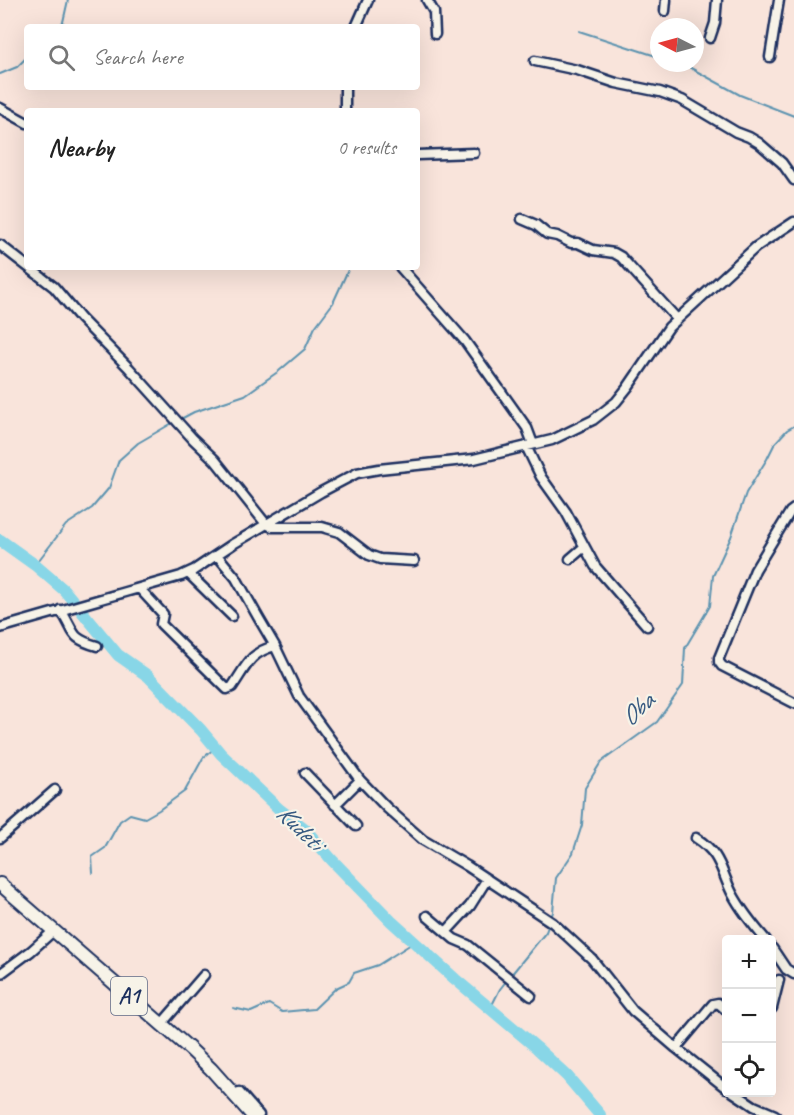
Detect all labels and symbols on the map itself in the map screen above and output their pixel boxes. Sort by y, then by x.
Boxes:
north arrow [650,18,704,72]
water label: Oba [613,683,663,733]
water label: Kudeti [269,797,335,862]
road number: A1 [111,977,147,1015]

